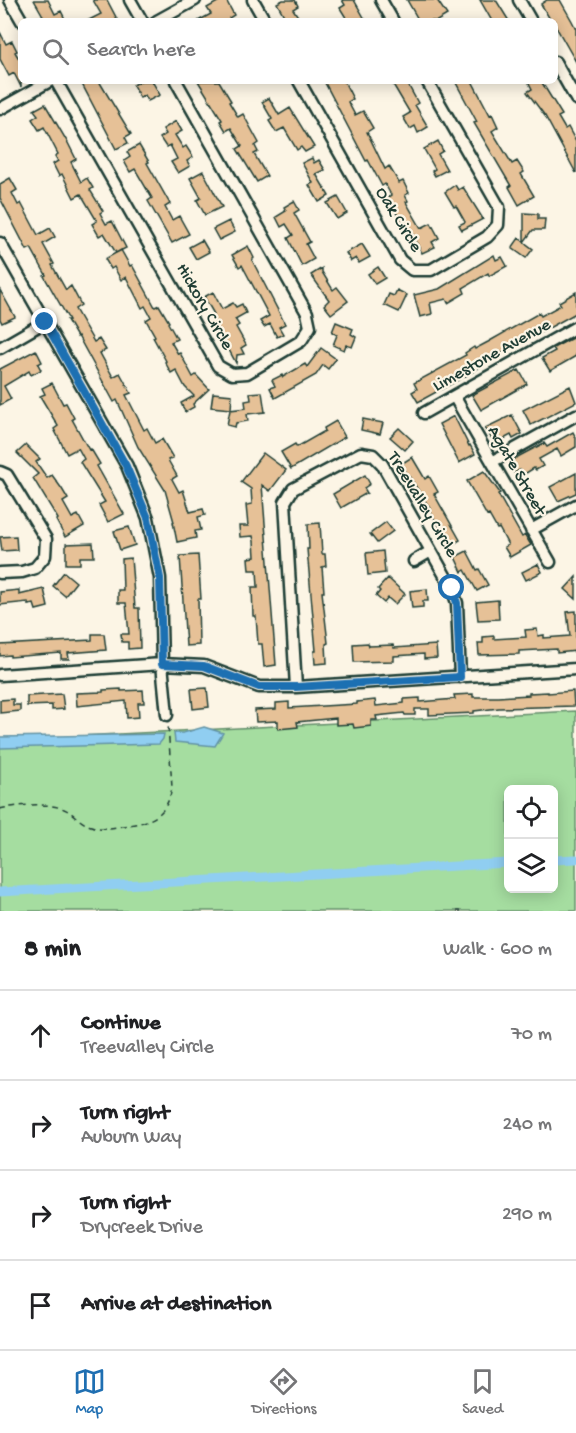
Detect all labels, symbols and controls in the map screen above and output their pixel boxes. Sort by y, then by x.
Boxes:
search box [18,18,558,84]
icon: search [39,35,72,68]
text: Search here [87,38,195,64]
street label: Oak Circle [370,184,426,257]
street label: Hickory Circle [171,260,238,355]
route end [31,308,57,334]
street label: Limestone Avenue [429,314,555,397]
street label: Agate Street [482,423,551,521]
street label: Treevalley Circle [382,447,462,562]
route start [438,574,464,600]
map controls [504,785,558,893]
button: locate [504,785,558,839]
button: layers [504,839,558,893]
text: 8 min [24,935,81,966]
text: Walk · 600 m [443,939,552,962]
text: Continue [81,1011,161,1037]
icon: ahead [24,1019,57,1052]
text: 70 m [511,1024,552,1047]
text: Treevalley Circle [81,1037,214,1060]
text: Turn right [81,1101,169,1127]
icon: right [24,1109,57,1142]
text: 240 m [502,1114,552,1137]
text: Auburn Way [81,1127,181,1150]
text: Turn right [81,1191,169,1217]
icon: right [24,1199,57,1232]
text: 290 m [502,1204,552,1227]
text: Drycreek Drive [81,1217,203,1240]
icon: arrive [24,1289,57,1322]
text: Arrive at destination [81,1292,271,1318]
tab: Map [73,1365,106,1420]
tab: Directions [251,1365,317,1420]
tab: Saved [462,1365,503,1420]

